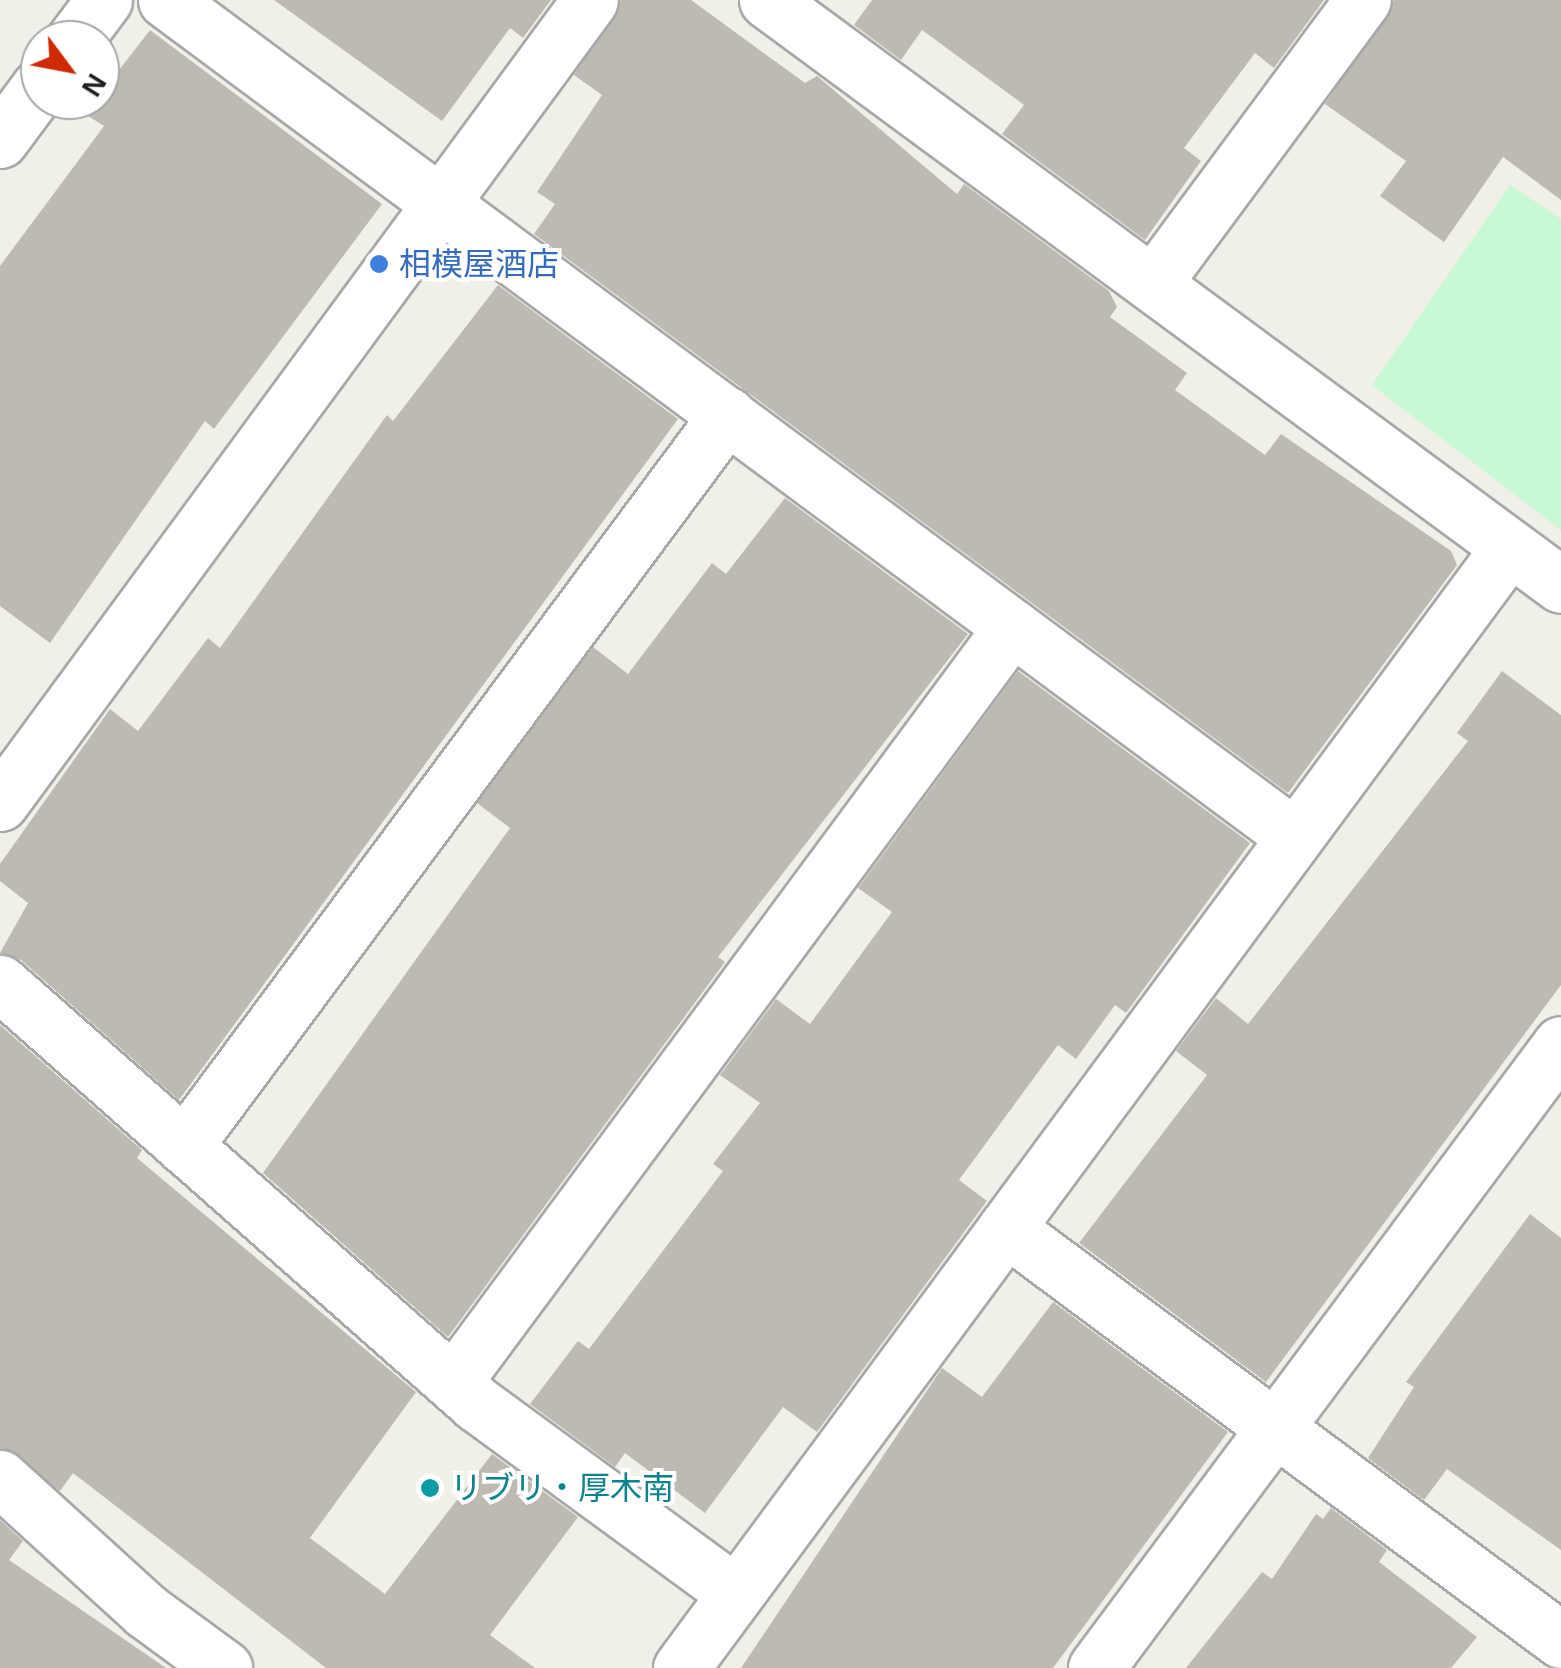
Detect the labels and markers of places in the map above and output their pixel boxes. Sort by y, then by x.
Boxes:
place label: 相模屋酒店 [399,245,559,283]
marker: 相模屋酒店 [368,253,390,275]
place label: リブリ・厚木南 [450,1469,674,1507]
marker: リブリ・厚木南 [419,1477,441,1499]

